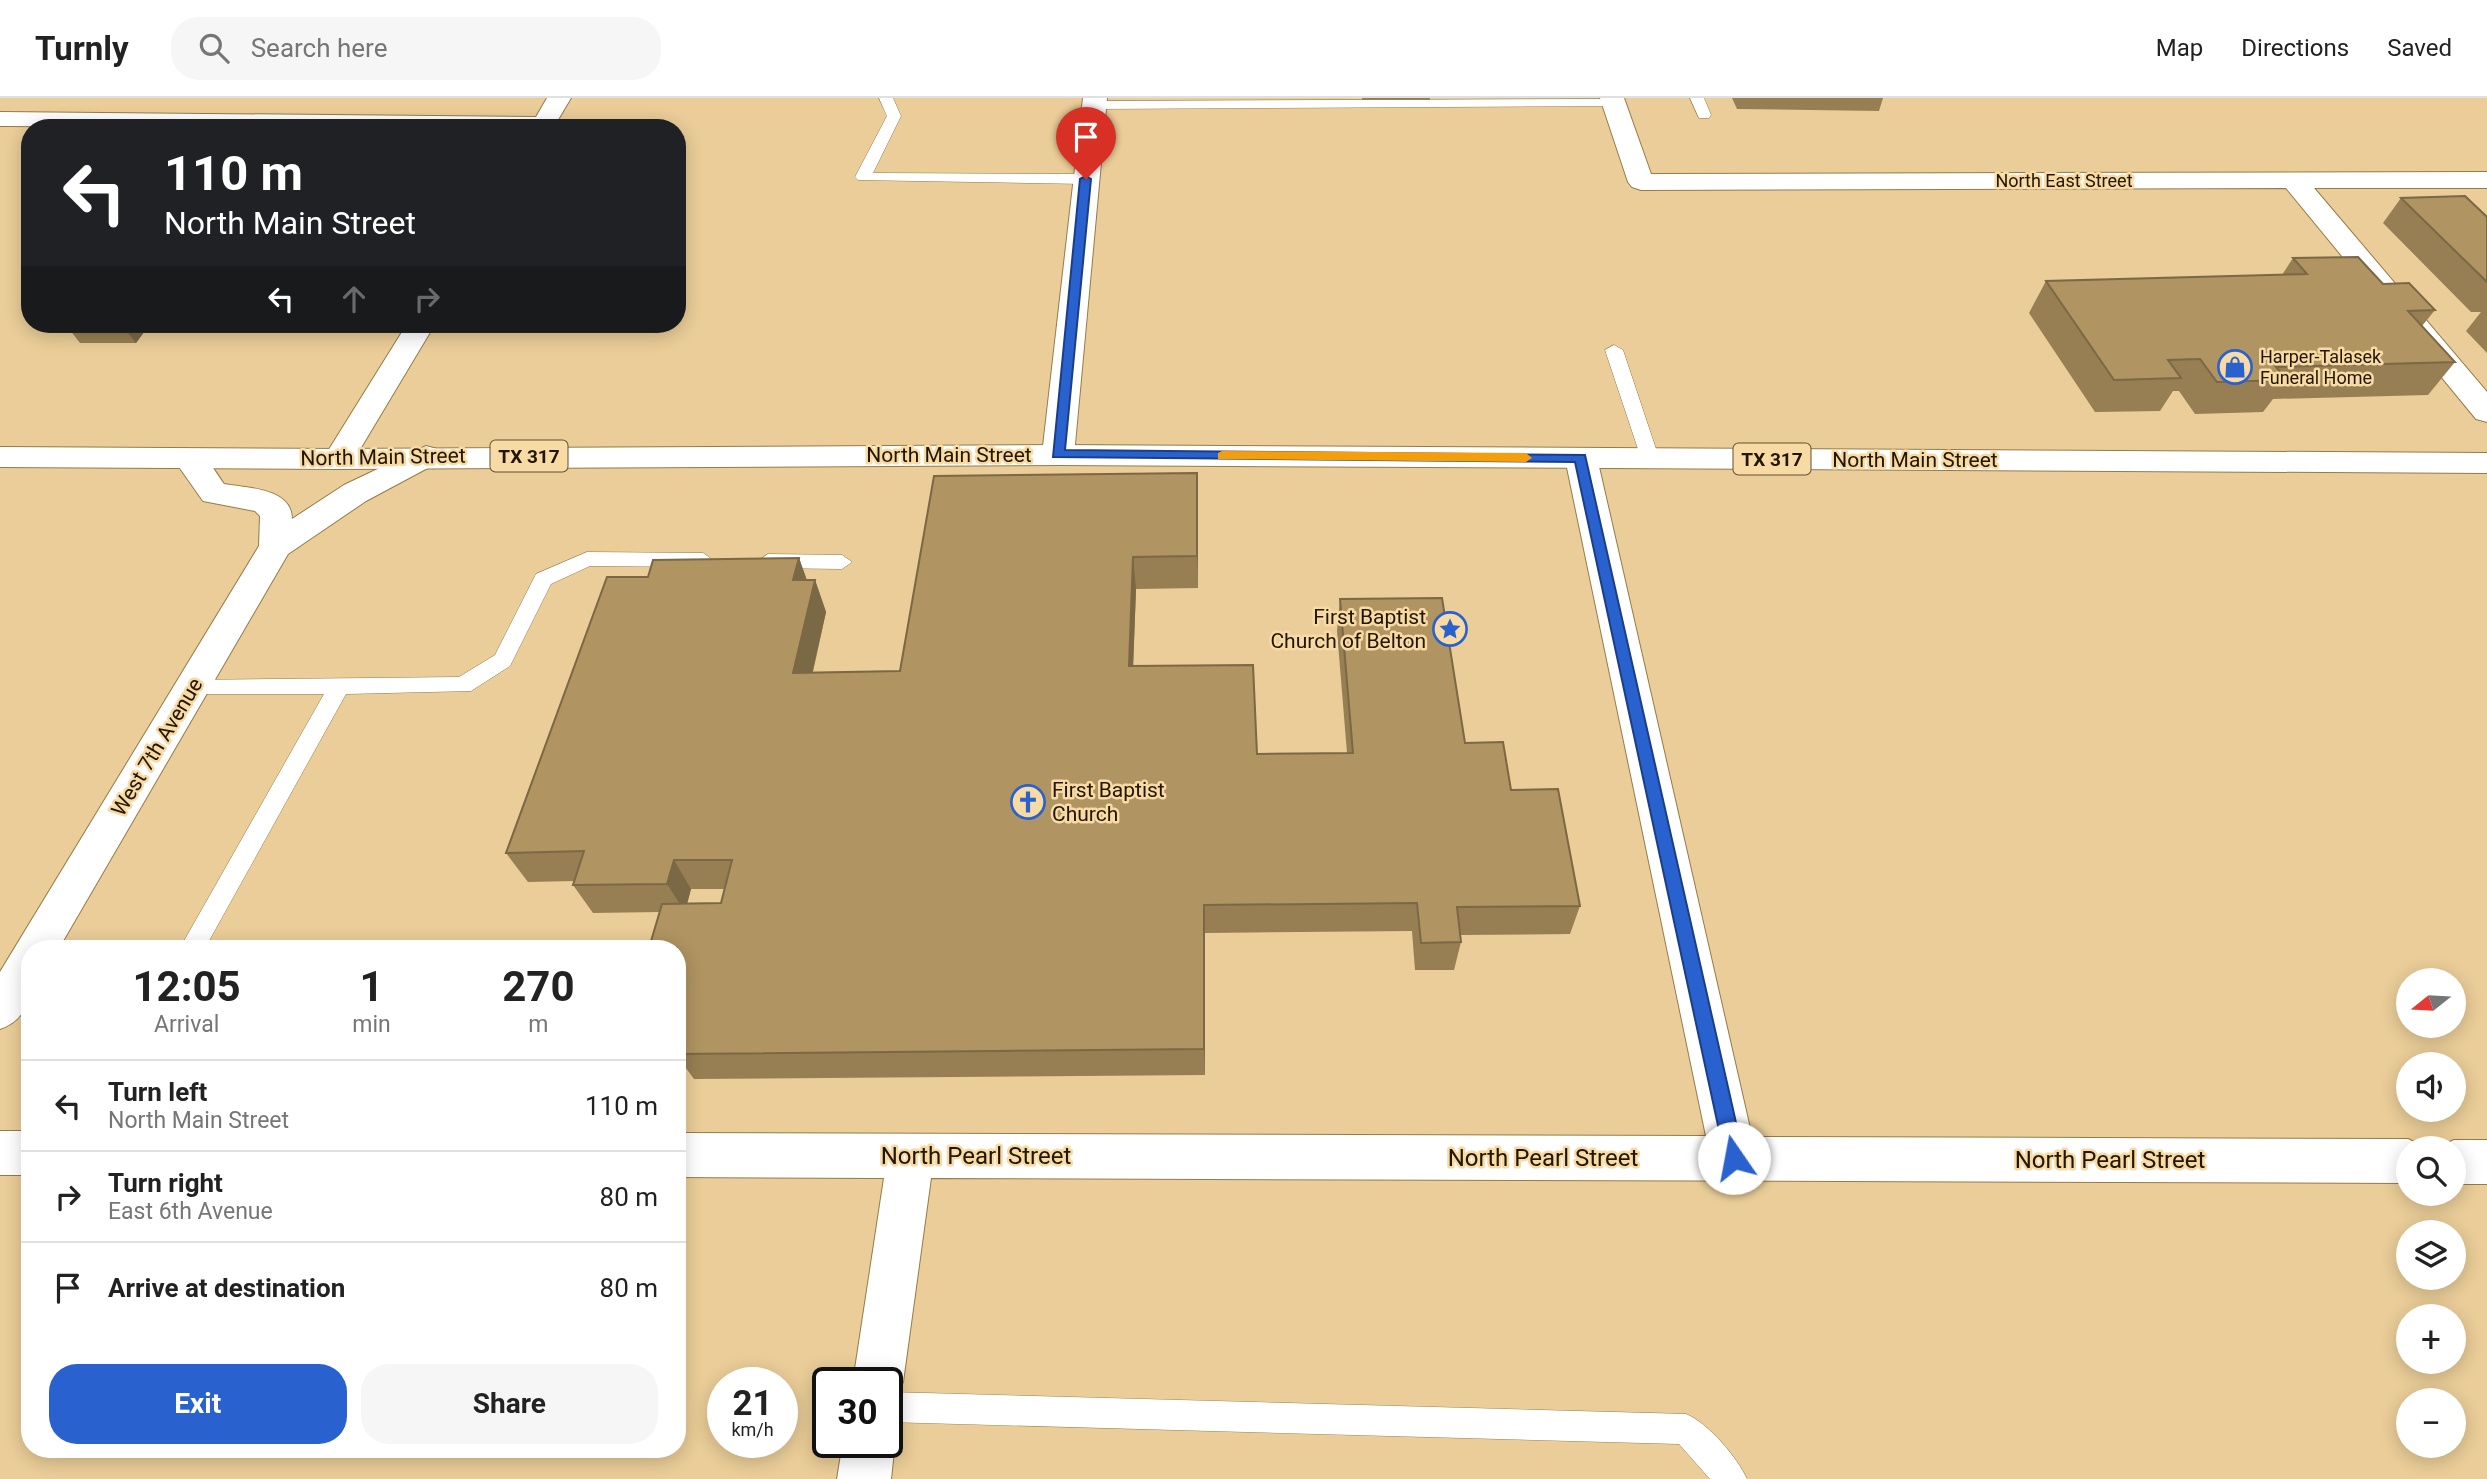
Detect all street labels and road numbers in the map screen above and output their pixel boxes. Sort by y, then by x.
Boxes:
street label: North East Street [1995,170,2133,191]
road number: TX 317 [490,440,568,472]
street label: North Main Street [866,443,1032,467]
street label: North Main Street [300,444,466,470]
road number: TX 317 [1734,444,1810,474]
street label: North Main Street [1832,448,1998,472]
street label: West 7th Avenue [106,674,208,820]
street label: North Pearl Street [881,1142,1071,1170]
street label: North Pearl Street [1448,1144,1638,1172]
street label: North Pearl Street [2015,1146,2205,1174]

